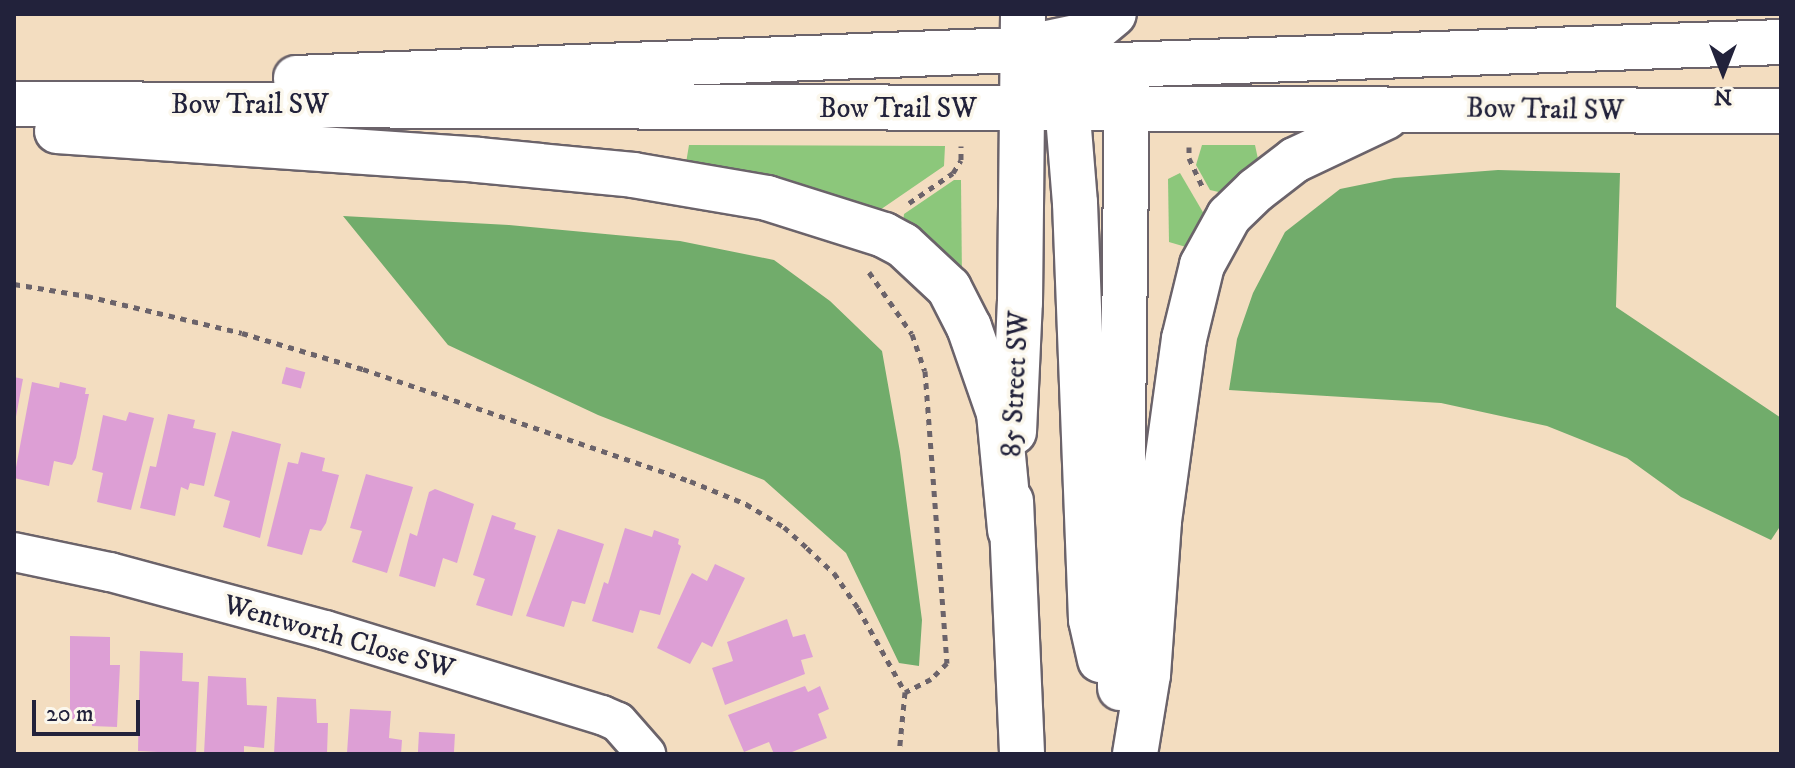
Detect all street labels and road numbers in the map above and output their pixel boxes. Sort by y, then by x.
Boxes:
street label: Bow Trail SW [171,88,329,122]
street label: Bow Trail SW [819,92,977,126]
street label: Bow Trail SW [1466,92,1624,128]
street label: 85 Street SW [995,310,1037,458]
street label: Wentworth Close SW [220,588,458,686]

